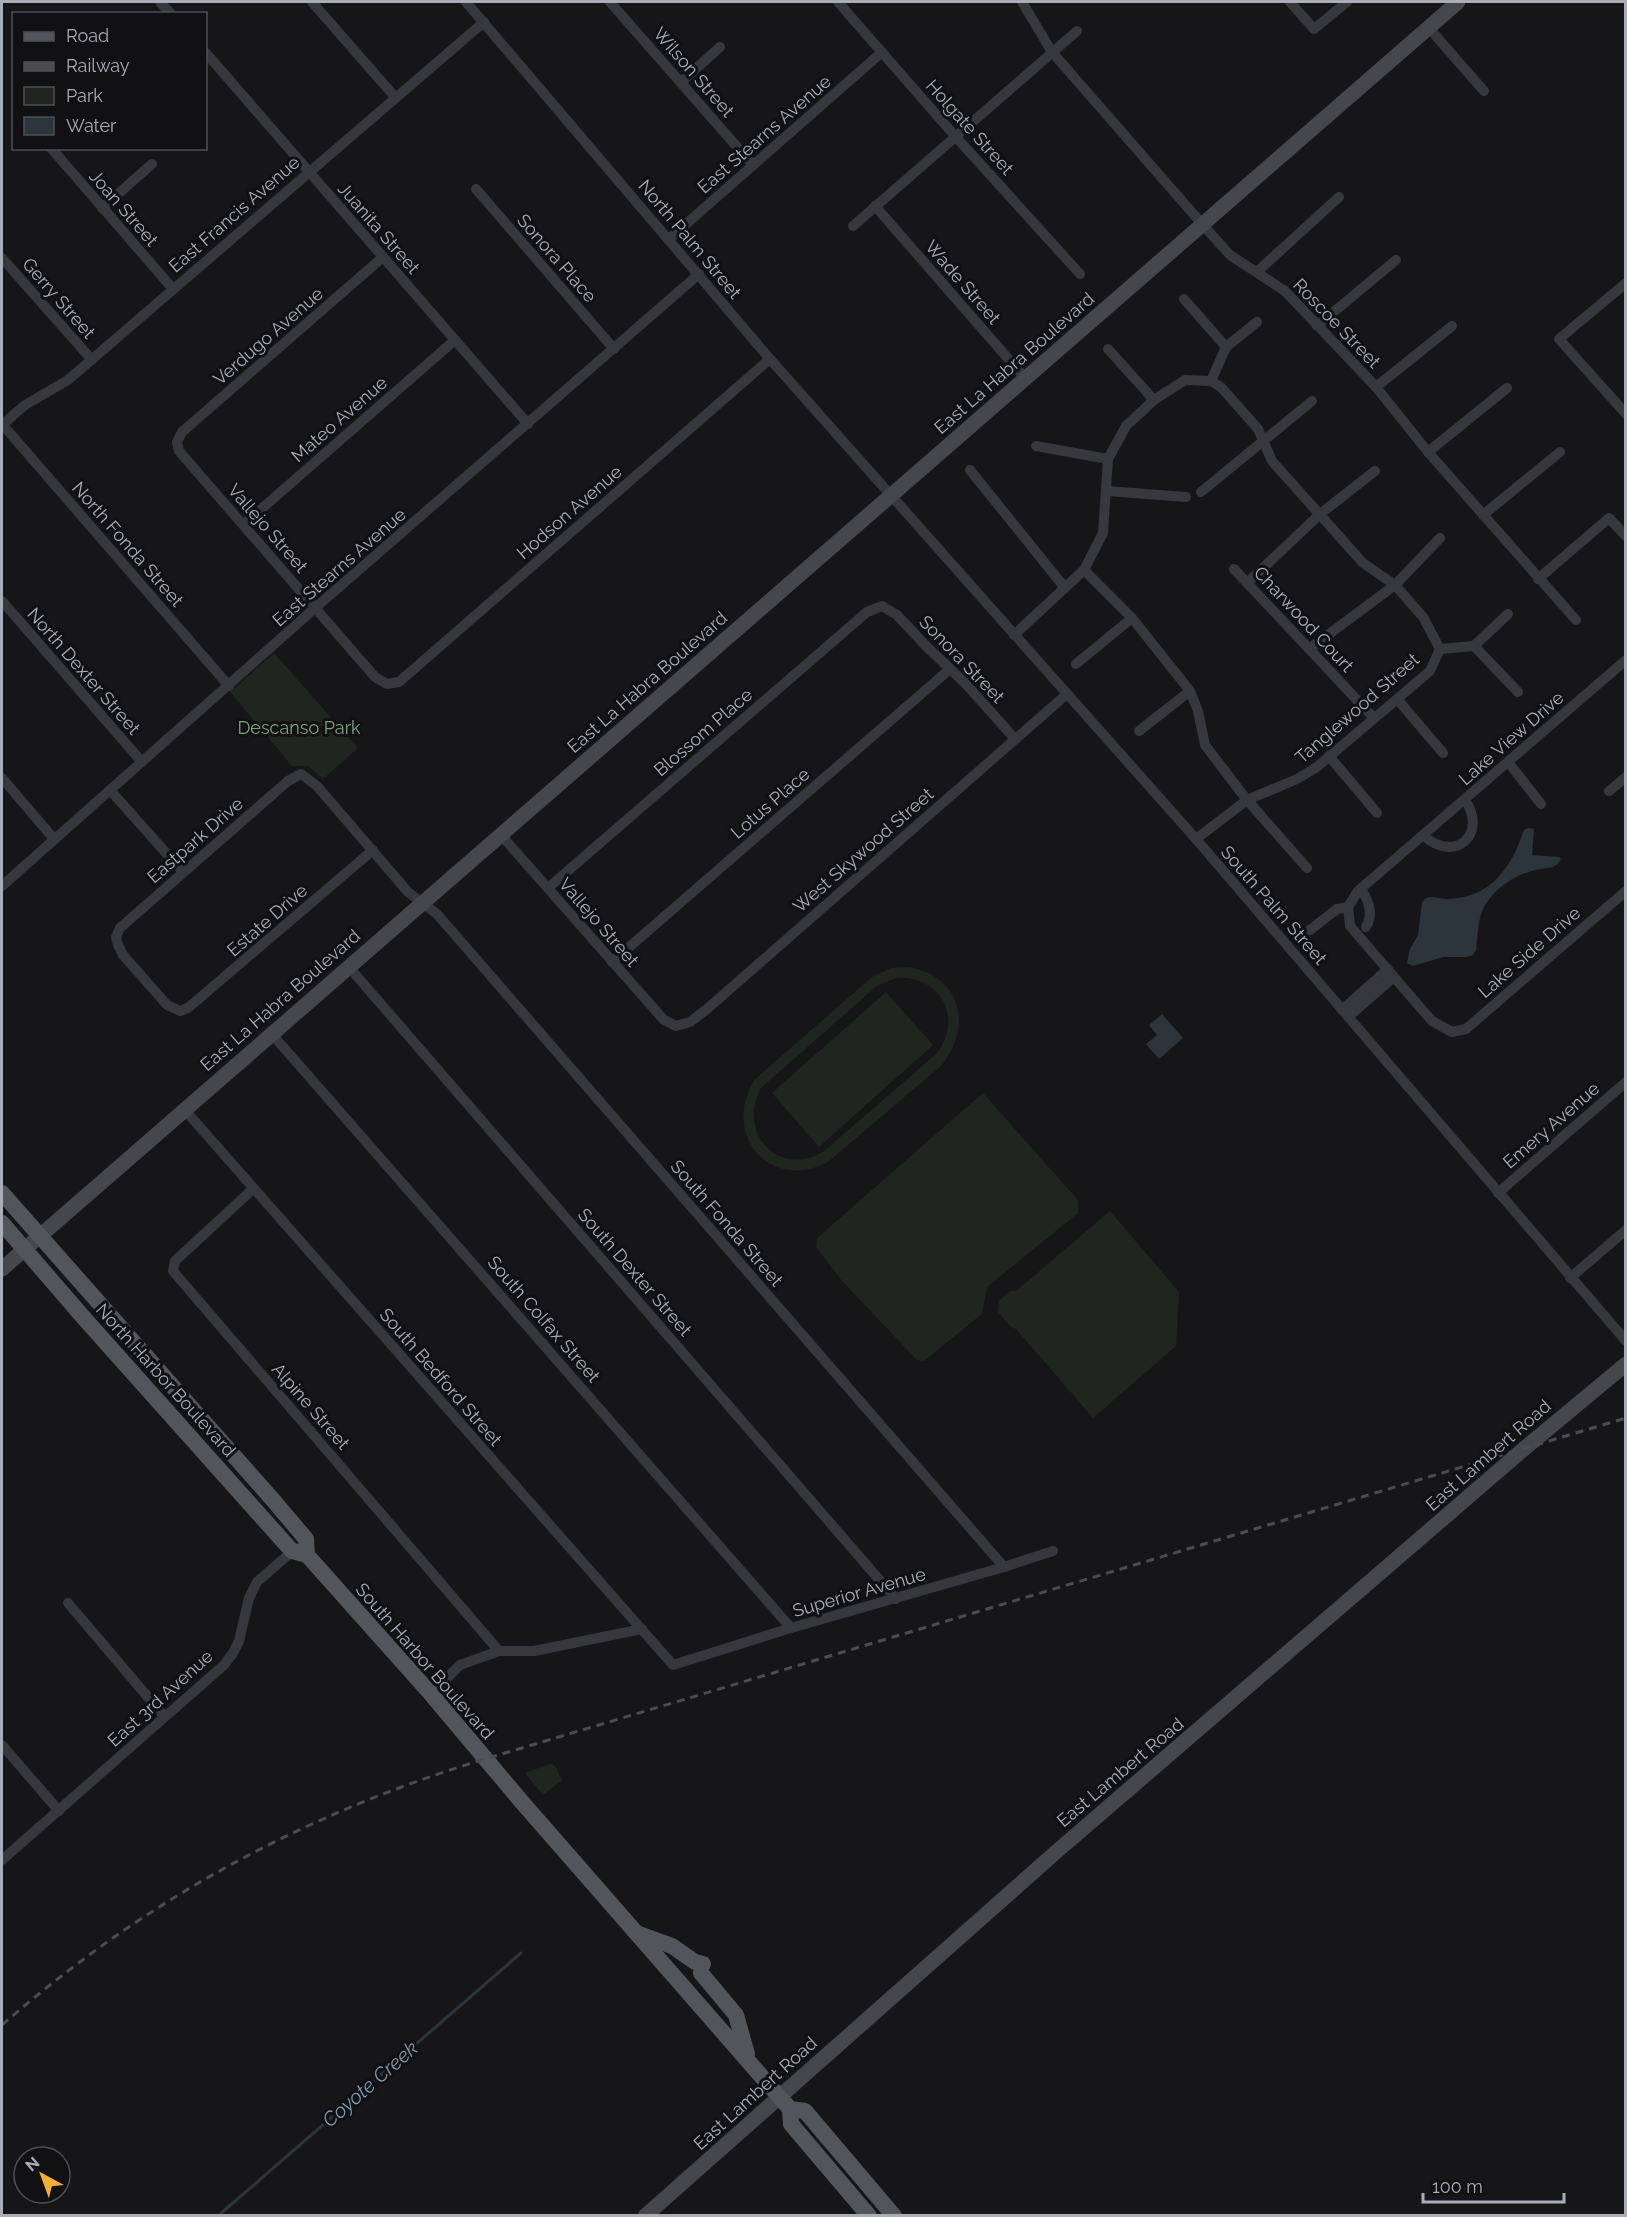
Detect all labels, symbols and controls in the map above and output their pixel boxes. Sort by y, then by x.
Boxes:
legend [12,12,207,150]
street label: Wilson Street [649,23,739,121]
text: Road [66,25,109,46]
text: Railway [66,55,130,76]
street label: East Stearns Avenue [693,70,835,198]
street label: Holgate Street [922,75,1018,179]
text: Park [66,85,103,106]
text: Water [66,115,117,136]
street label: East Francis Avenue [164,151,304,276]
street label: Joan Street [85,166,163,250]
street label: North Palm Street [634,175,746,303]
street label: Juanita Street [334,178,424,278]
street label: Sonora Place [513,210,601,307]
street label: Wade Street [921,236,1005,328]
street label: Gerry Street [18,253,100,343]
street label: Roscoe Street [1289,274,1385,372]
street label: Verdugo Avenue [209,282,328,389]
street label: East La Habra Boulevard [930,288,1098,438]
street label: Mateo Avenue [287,372,391,466]
street label: Hodson Avenue [512,460,626,563]
street label: North Fonda Street [68,477,188,611]
street label: Vallejo Street [224,479,312,577]
street label: East Stearns Avenue [268,503,410,631]
street label: Charwood Court [1250,562,1358,676]
street label: North Dexter Street [23,603,145,739]
street label: East La Habra Boulevard [563,607,731,757]
street label: Sonora Street [915,611,1009,707]
street label: Tanglewood Street [1291,649,1423,767]
street label: Blossom Place [650,683,757,780]
street label: Lake View Drive [1454,686,1568,789]
park label: Descanso Park [237,717,361,738]
street label: Lotus Place [726,763,814,843]
street label: West Skywood Street [789,783,937,917]
street label: Eastpark Drive [143,793,247,887]
street label: South Palm Street [1217,841,1331,969]
street label: Vallejo Street [555,873,643,971]
street label: Estate Drive [223,879,312,961]
street label: Lake Side Drive [1474,902,1585,1002]
street label: East La Habra Boulevard [196,925,364,1075]
street label: Emery Avenue [1499,1077,1604,1173]
street label: South Fonda Street [667,1156,787,1290]
street label: South Dexter Street [574,1204,696,1340]
street label: South Colfax Street [483,1251,605,1387]
street label: North Harbor Boulevard [92,1299,240,1461]
street label: South Bedford Street [376,1304,506,1450]
street label: Alpine Street [268,1358,354,1454]
street label: East Lambert Road [1421,1395,1555,1515]
street label: Superior Avenue [790,1563,928,1621]
street label: South Harbor Boulevard [351,1579,499,1743]
street label: East 3rd Avenue [103,1645,217,1751]
street label: East Lambert Road [1052,1713,1188,1831]
street label: East Lambert Road [689,2032,821,2154]
water label: Coyote Creek [317,2036,423,2132]
north arrow [12,2145,72,2205]
text: N [22,2153,43,2175]
scale bar [1423,2166,1564,2204]
text: 100 m [1432,2176,1483,2197]

